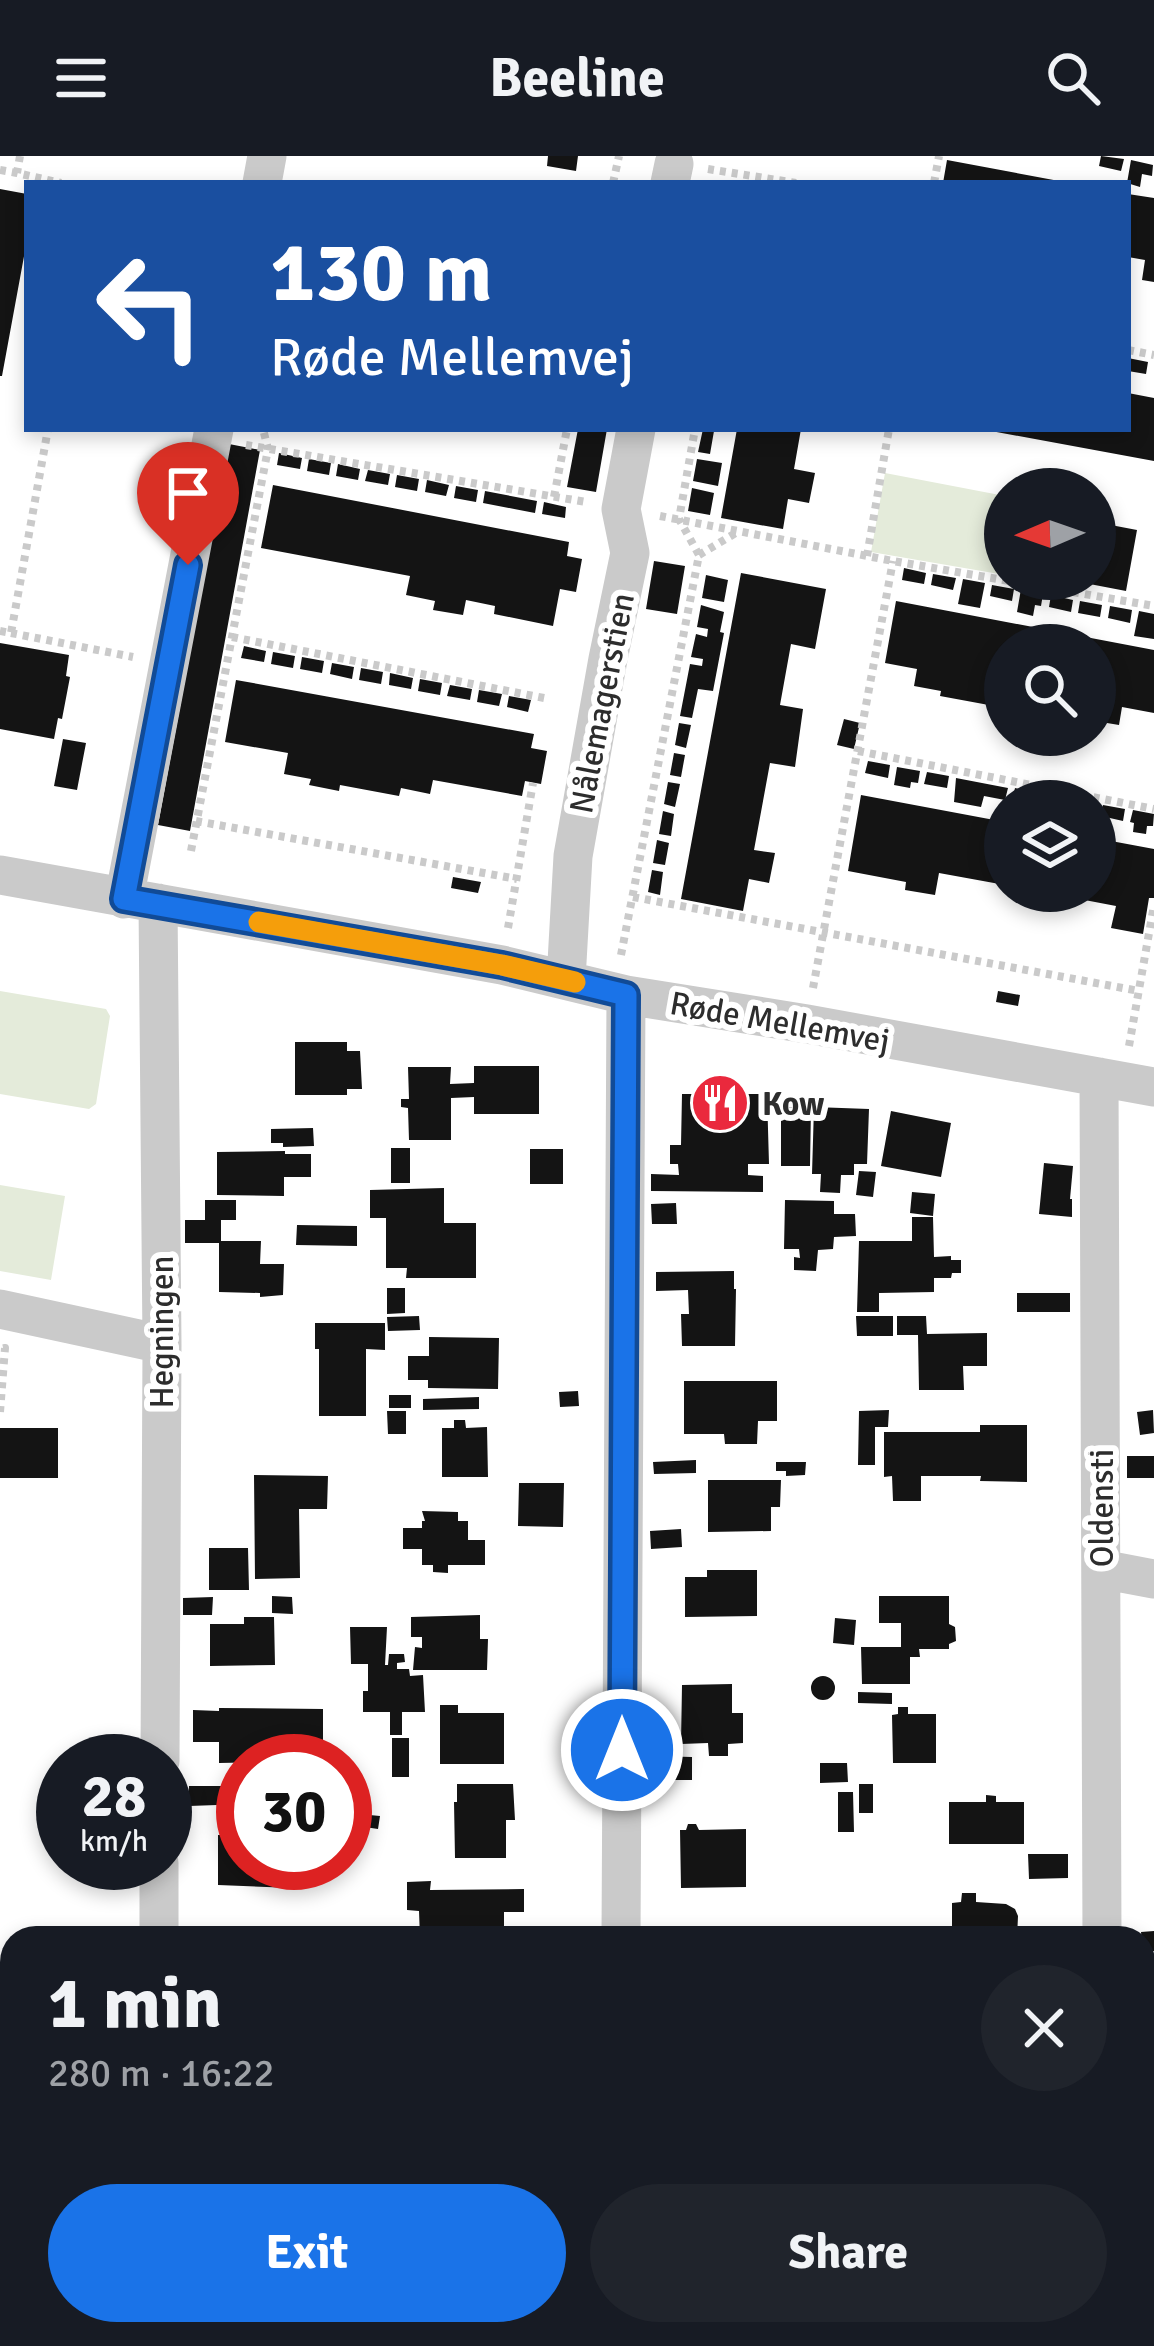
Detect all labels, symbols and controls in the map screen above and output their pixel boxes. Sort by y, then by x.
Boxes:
icon: menu [48,45,114,111]
text: Beeline [489,45,665,112]
icon: search [1040,45,1106,111]
text: 130 m [270,221,492,325]
icon: left [72,228,228,384]
text: Røde Mellemvej [270,324,634,391]
pin [137,442,239,565]
icon: arrive [155,460,221,526]
north arrow [984,468,1116,600]
map controls [984,468,1116,912]
street label: Nålemagerstien [561,590,644,817]
button: search [984,624,1116,756]
button: layers [984,780,1116,912]
street label: Røde Mellemvej [667,983,893,1062]
restaurant icon: Kow [689,1072,751,1134]
place label: Kow [762,1084,824,1125]
street label: Hegningen [142,1255,183,1409]
street label: Oldensti [1082,1449,1123,1567]
position arrow [559,1687,685,1813]
speed limit sign: 30 [216,1734,372,1890]
text: 28 [82,1760,146,1834]
text: km/h [80,1823,148,1860]
text: 1 min [48,1959,222,2048]
button: close [981,1965,1107,2091]
text: 280 m · 16:22 [48,2049,275,2097]
button: Exit [48,2184,566,2322]
button: Share [590,2184,1107,2322]

